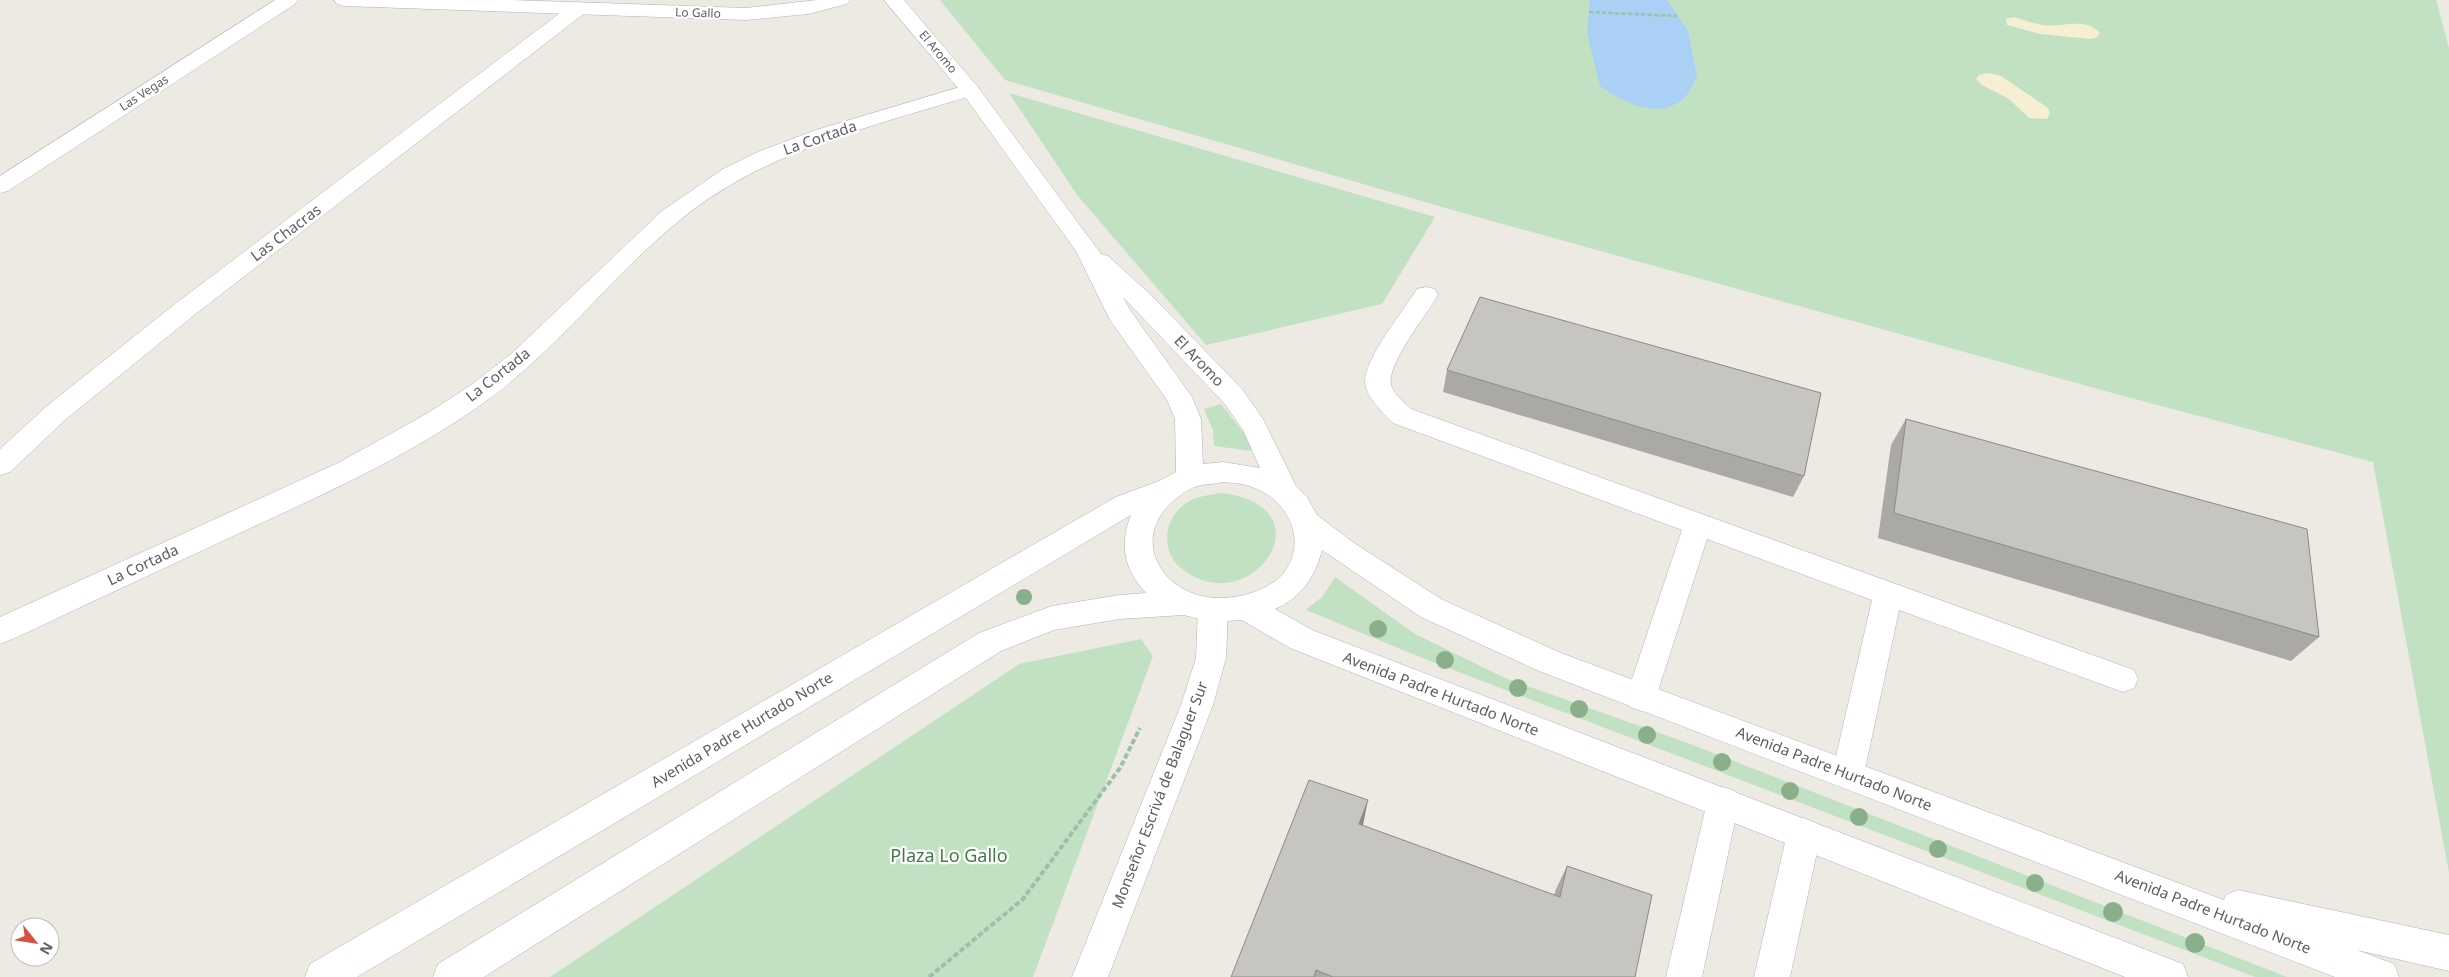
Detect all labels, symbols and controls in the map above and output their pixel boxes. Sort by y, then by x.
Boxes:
street label: Lo Gallo [675,3,721,22]
street label: El Aromo [915,27,961,77]
street label: Las Vegas [116,70,172,115]
street label: La Cortada [780,115,859,159]
street label: Las Chacras [246,199,325,265]
street label: El Aromo [1170,330,1229,390]
street label: La Cortada [461,343,534,406]
street label: La Cortada [104,539,181,589]
street label: Avenida Padre Hurtado Norte [1340,646,1542,740]
street label: Avenida Padre Hurtado Norte [647,667,836,791]
street label: Monseñor Escrivá de Balaguer Sur [1106,678,1212,911]
street label: Avenida Padre Hurtado Norte [1733,721,1935,815]
park label: Plaza Lo Gallo [890,843,1008,867]
street label: Avenida Padre Hurtado Norte [2112,864,2314,958]
north arrow [10,917,60,967]
text: N [36,939,58,958]

